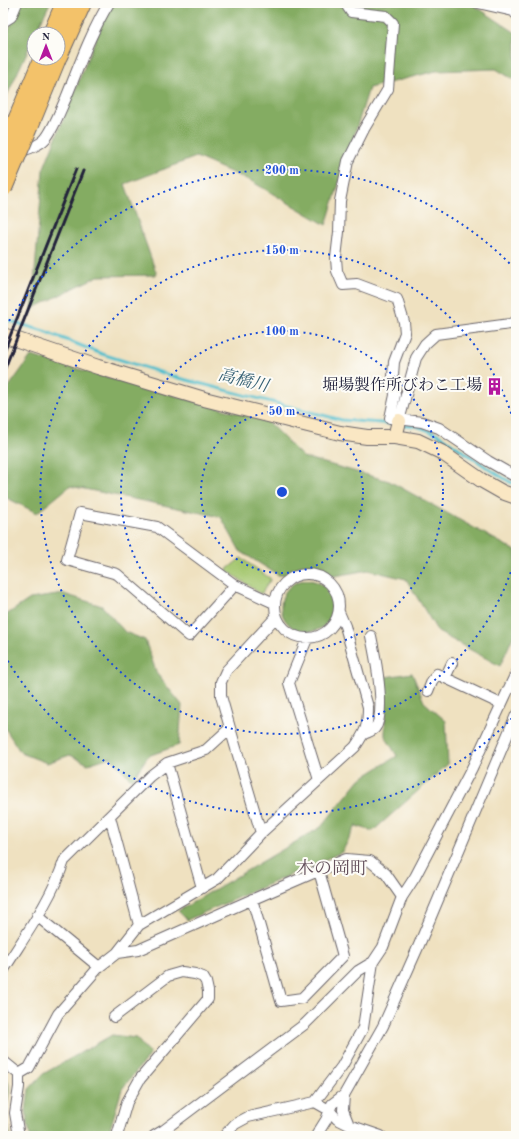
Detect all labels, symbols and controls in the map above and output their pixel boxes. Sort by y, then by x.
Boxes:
north arrow [26,26,66,66]
text: N [42,32,51,43]
text: 200 m [265,165,299,177]
text: 150 m [265,244,299,257]
text: 100 m [265,326,299,338]
water label: 高橋川 [216,365,272,396]
place label: 堀場製作所びわこ工場 [322,376,482,394]
building icon: 堀場製作所びわこ工場 [485,376,505,396]
text: 50 m [269,405,296,418]
centre of rings [275,485,289,499]
district label: 木の岡町 [296,858,368,878]

